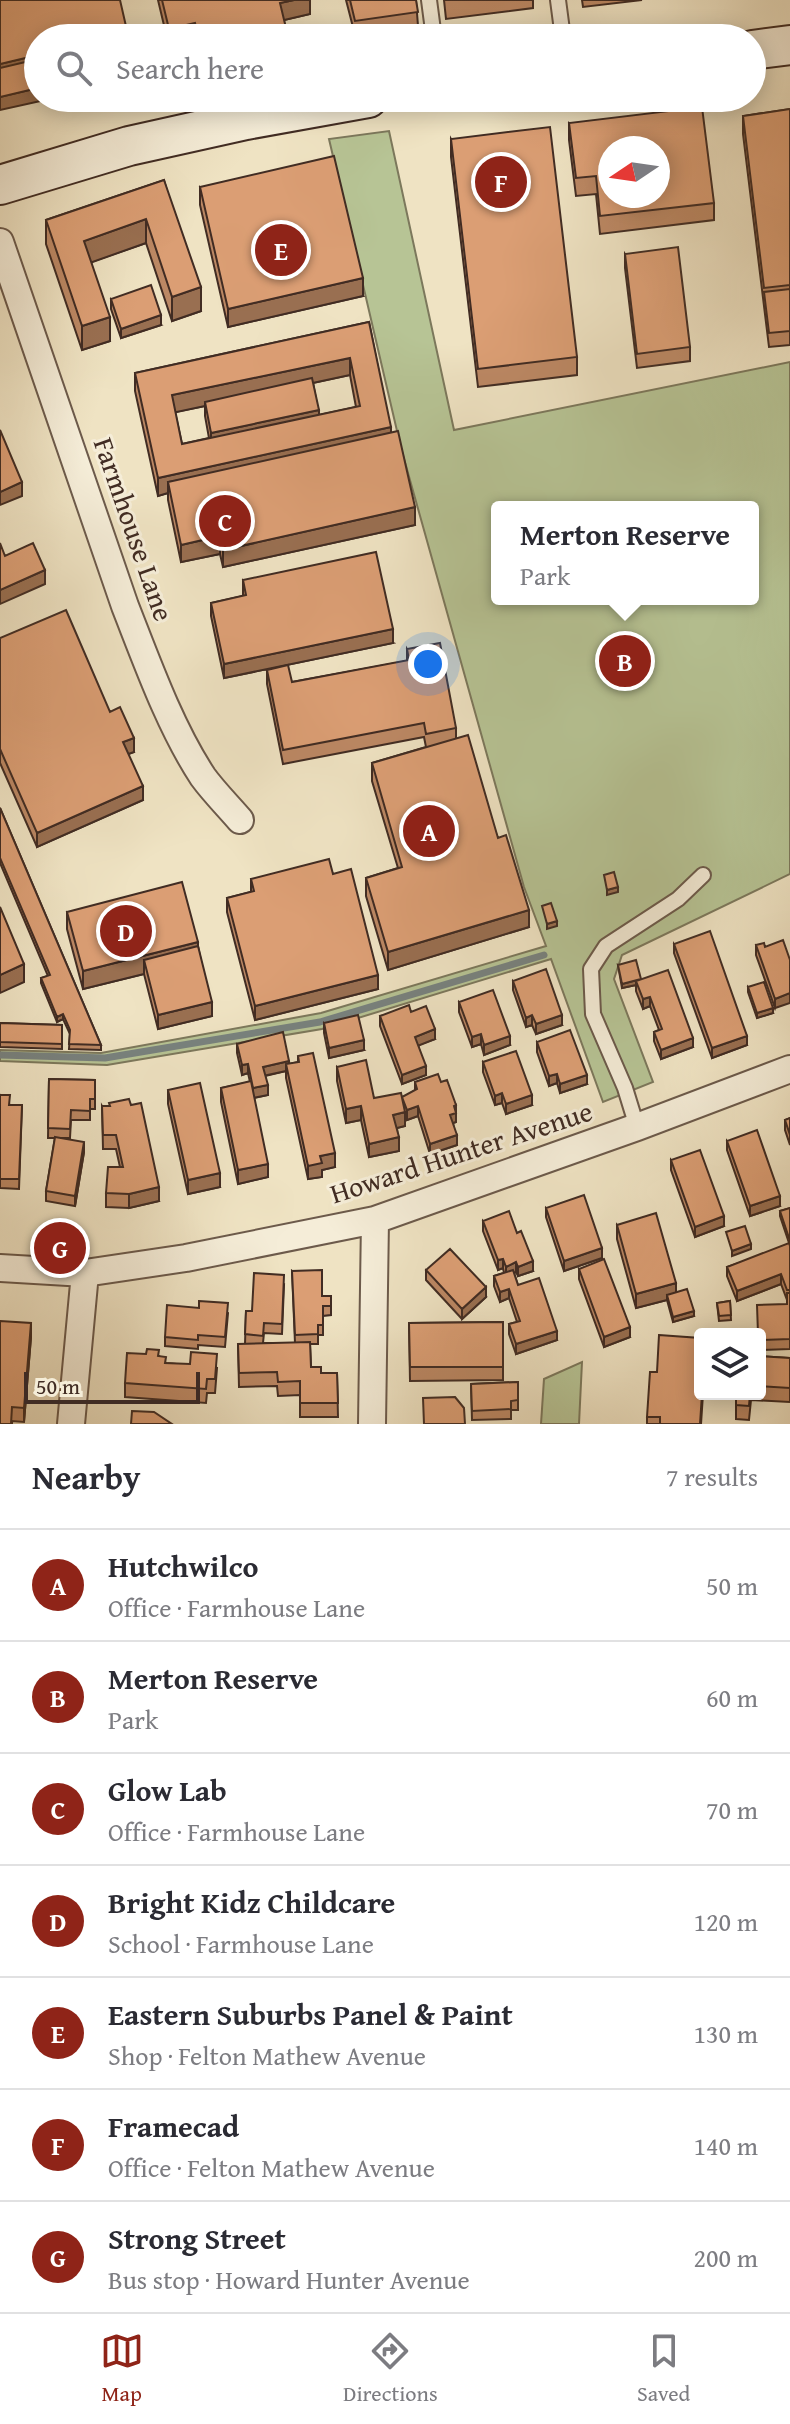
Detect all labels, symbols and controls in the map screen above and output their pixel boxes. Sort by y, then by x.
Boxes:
search box [24,24,766,112]
icon: search [52,46,96,90]
text: Search here [116,46,264,90]
north arrow [598,136,670,208]
pin: F [475,152,527,212]
pin: E [255,220,307,280]
street label: Farmhouse Lane [84,432,185,626]
pin: C [199,491,251,551]
popup [491,501,759,605]
text: Merton Reserve [520,512,730,556]
text: Park [520,556,570,595]
pin: B [599,631,651,691]
your location [408,644,448,684]
pin: A [403,801,455,861]
pin: D [100,901,152,961]
street label: Howard Hunter Avenue [324,1090,597,1213]
pin: G [34,1218,86,1278]
map controls [694,1328,766,1400]
button: layers [694,1328,766,1400]
scale bar [24,1368,200,1404]
text: 50 m [36,1370,80,1402]
text: Nearby [32,1452,141,1501]
text: 7 results [666,1457,758,1496]
text: Hutchwilco [108,1544,259,1588]
text: A [50,1566,66,1605]
text: 50 m [706,1566,758,1605]
text: Office · Farmhouse Lane [108,1588,365,1627]
text: Merton Reserve [108,1656,318,1700]
text: B [50,1678,66,1717]
text: 60 m [706,1678,758,1717]
text: Park [108,1700,158,1739]
text: Glow Lab [108,1768,227,1812]
text: C [51,1790,65,1829]
text: 70 m [706,1790,758,1829]
text: Office · Farmhouse Lane [108,1812,365,1851]
text: Bright Kidz Childcare [108,1880,395,1924]
text: D [50,1902,66,1941]
text: 120 m [693,1902,758,1941]
text: School · Farmhouse Lane [108,1924,374,1963]
text: Eastern Suburbs Panel & Paint [108,1992,513,2036]
text: E [51,2014,65,2053]
text: 130 m [693,2014,758,2053]
text: Shop · Felton Mathew Avenue [108,2036,426,2075]
text: Framecad [108,2104,239,2148]
text: F [51,2126,65,2165]
text: 140 m [693,2126,758,2165]
text: Office · Felton Mathew Avenue [108,2148,435,2187]
text: Strong Street [108,2216,286,2260]
text: G [50,2238,66,2277]
text: 200 m [693,2238,758,2277]
text: Bus stop · Howard Hunter Avenue [108,2260,470,2299]
tab: Map [100,2329,144,2409]
tab: Directions [343,2329,438,2409]
tab: Saved [637,2329,690,2409]

